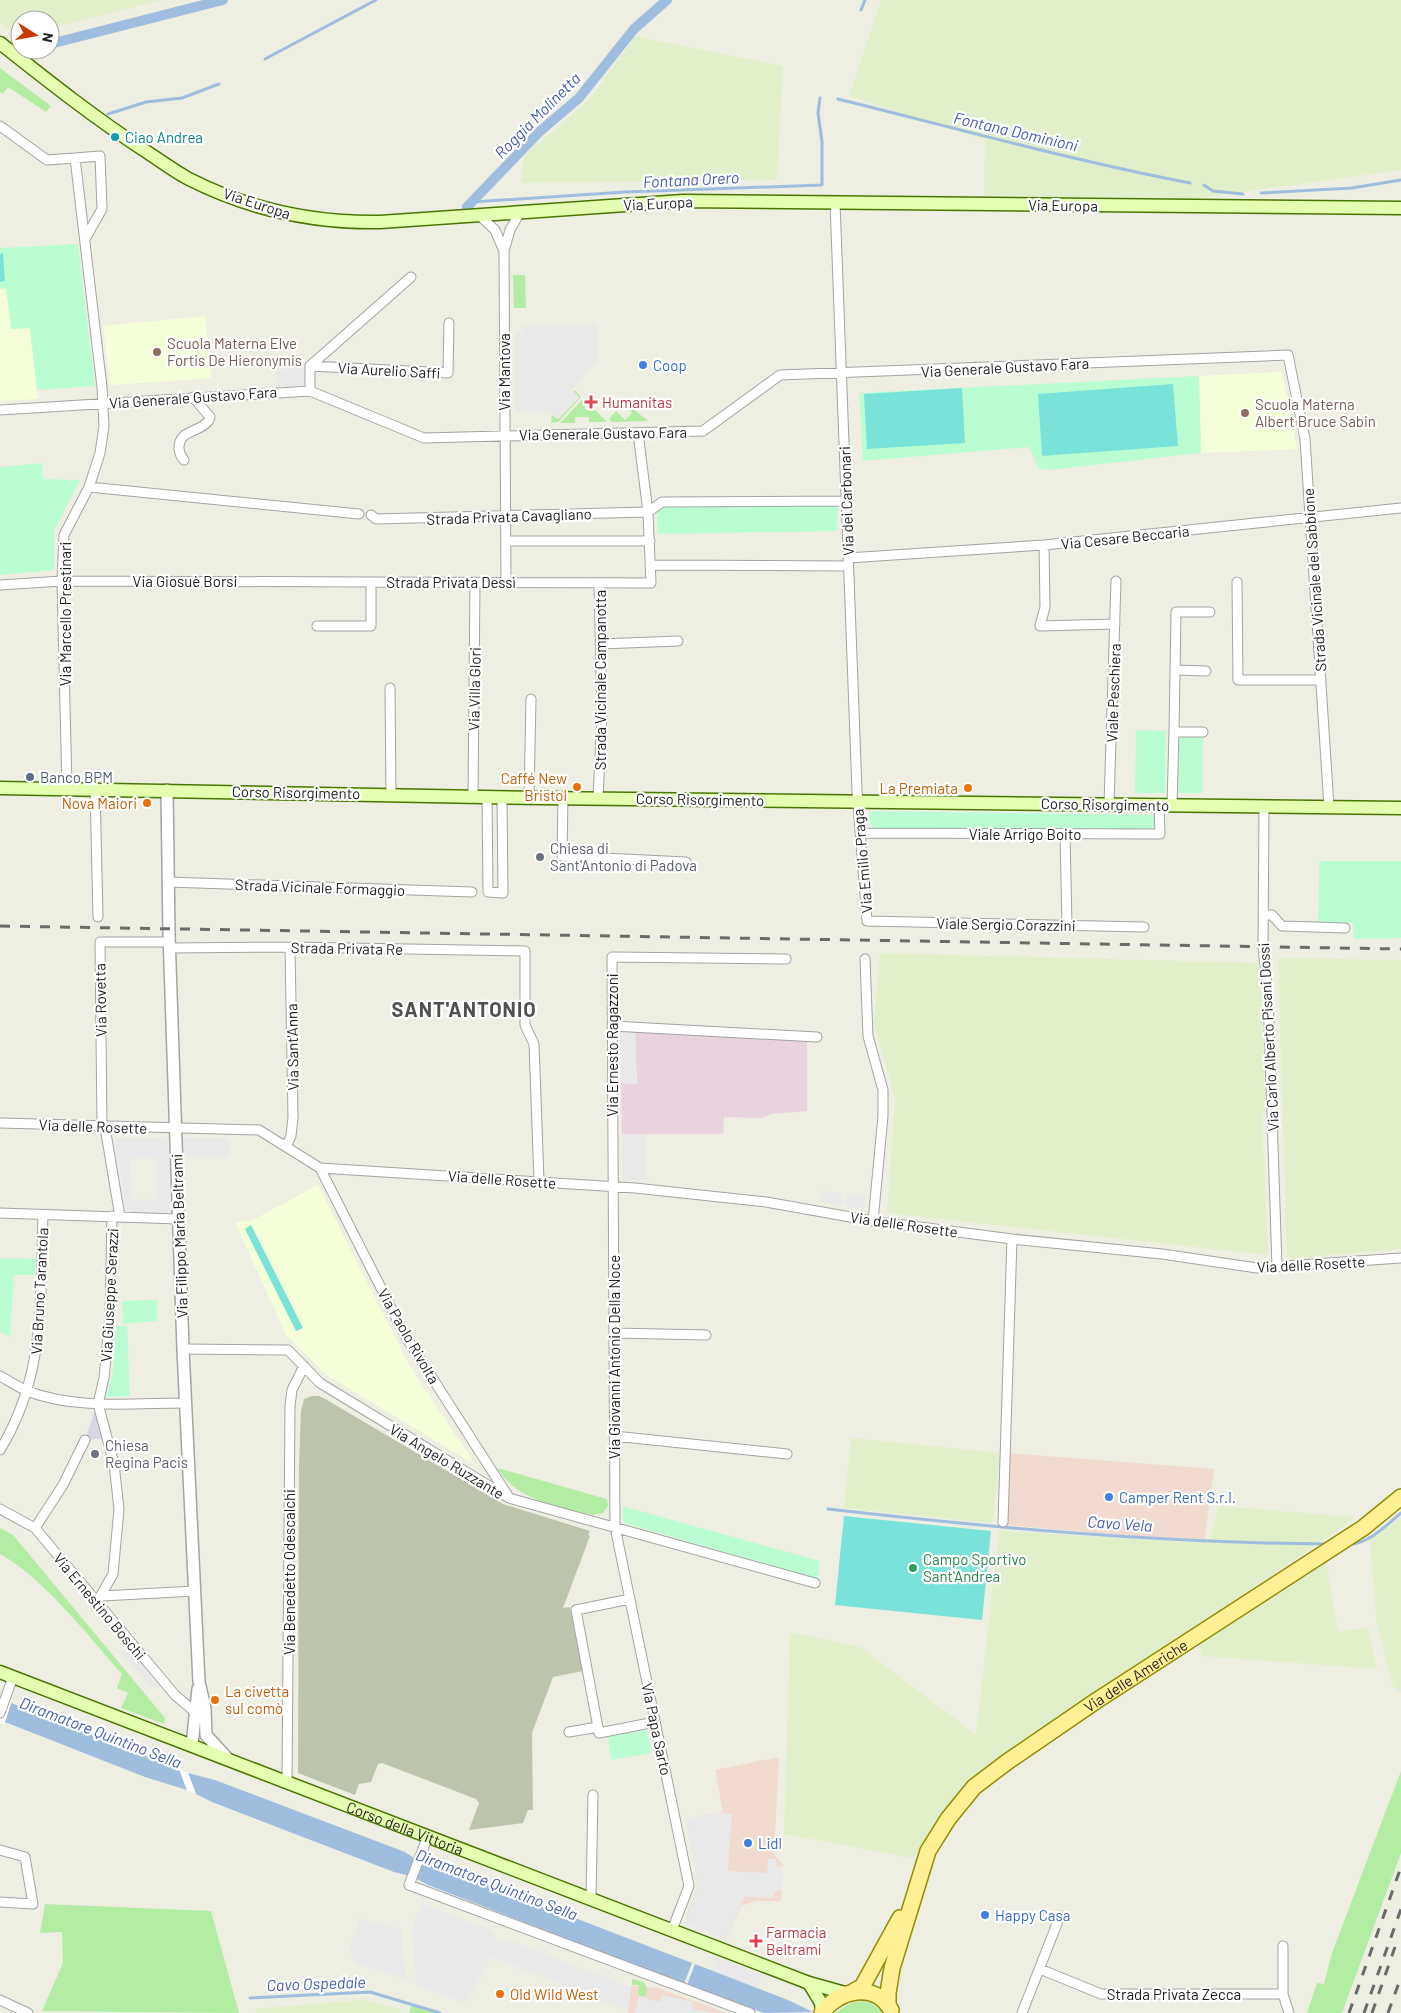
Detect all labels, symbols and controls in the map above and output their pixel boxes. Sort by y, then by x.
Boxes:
north arrow [10,10,60,60]
text: N [39,31,57,44]
water label: Roggia Molinetta [490,68,584,162]
water label: Fontana Dominioni [952,107,1080,155]
place label: Ciao Andrea [125,128,203,146]
marker: Ciao Andrea [109,131,121,143]
water label: Fontana Orero [642,167,740,191]
street label: Via Europa [221,184,293,222]
street label: Via Europa [623,192,693,214]
street label: Via Europa [1028,195,1098,215]
street label: Via Mantova [495,333,513,411]
place label: Scuola Materna Elve Fortis De Hieronymis [167,334,302,369]
marker: Scuola Materna Elve Fortis De Hieronymis [151,346,163,358]
street label: Via Generale Gustavo Fara [920,354,1090,380]
place label: Coop [653,356,687,374]
street label: Via Aurelio Saffi [337,358,441,382]
marker: Coop [637,359,649,371]
street label: Via Generale Gustavo Fara [108,382,278,412]
place label: Humanitas [602,393,672,411]
marker: Humanitas [584,395,598,409]
place label: Scuola Materna Albert Bruce Sabin [1255,395,1376,430]
marker: Scuola Materna Albert Bruce Sabin [1239,407,1251,419]
street label: Via Generale Gustavo Fara [519,423,687,443]
street label: Via dei Carbonari [835,446,857,556]
street label: Strada Vicinale del Sabbione [1299,488,1329,672]
street label: Strada Privata Cavagliano [426,504,592,528]
street label: Via Cesare Beccaria [1060,521,1190,553]
street label: Via Marcello Prestinari [56,542,74,686]
street label: Via Giosuè Borsi [133,572,237,590]
street label: Strada Privata Dessì [386,573,516,591]
street label: Strada Vicinale Campanotta [591,590,609,770]
street label: Viale Peschiera [1102,643,1124,743]
street label: Via Villa Glori [464,647,484,731]
place label: Banco BPM [40,768,113,786]
place label: Caffé New Bristol [501,769,567,804]
marker: Banco BPM [24,771,36,783]
place label: La Premiata [880,779,958,797]
marker: Caffé New Bristol [571,781,583,793]
street label: Corso Risorgimento [232,782,360,802]
marker: La Premiata [962,782,974,794]
street label: Corso Risorgimento [636,789,764,809]
place label: Nova Maiori [62,794,137,812]
street label: Corso Risorgimento [1041,794,1169,814]
marker: Nova Maiori [141,797,153,809]
street label: Via Emilio Praga [848,808,876,914]
street label: Viale Arrigo Boito [969,825,1081,843]
place label: Chiesa di Sant'Antonio di Padova [550,839,697,874]
marker: Chiesa di Sant'Antonio di Padova [534,851,546,863]
street label: Strada Vicinale Formaggio [235,875,405,899]
street label: Viale Sergio Corazzini [936,914,1076,934]
street label: Strada Privata Re [291,938,403,958]
street label: Via Carlo Alberto Pisani Dossi [1254,942,1282,1132]
street label: Via Rovetta [90,963,110,1037]
street label: Via Ernesto Ragazzoni [603,973,621,1117]
district label: SANT'ANTONIO [391,997,537,1021]
street label: Via Sant'Anna [282,1003,302,1091]
street label: Via delle Rosette [38,1115,148,1137]
street label: Via Filippo Maria Beltrami [167,1153,191,1319]
street label: Via delle Rosette [447,1166,557,1192]
street label: Via delle Rosette [849,1208,959,1240]
street label: Via Bruno Tarantola [27,1227,51,1355]
street label: Via Giuseppe Serazzi [97,1228,121,1362]
street label: Via delle Rosette [1256,1252,1366,1276]
street label: Via Giovanni Antonio Della Noce [605,1255,623,1459]
street label: Via Paolo Rivolta [374,1285,444,1387]
street label: Via Angelo Ruzzante [386,1420,508,1502]
place label: Chiesa Regina Pacis [105,1436,188,1471]
marker: Chiesa Regina Pacis [89,1448,101,1460]
place label: Camper Rent S.r.l. [1119,1488,1236,1506]
street label: Via Benedetto Odescalchi [280,1489,298,1655]
marker: Camper Rent S.r.l. [1103,1491,1115,1503]
water label: Cavo Vela [1087,1511,1153,1535]
street label: Via Ernestino Boschi [50,1549,150,1663]
place label: Campo Sportivo Sant'Andrea [923,1550,1027,1585]
marker: Campo Sportivo Sant'Andrea [907,1562,919,1574]
street label: Via delle Americhe [1080,1635,1191,1716]
street label: Via Papa Sarto [638,1681,676,1777]
place label: La civetta sul comò [225,1682,289,1717]
water label: Diramatore Quintino Sella [18,1692,184,1772]
marker: La civetta sul comò [209,1694,221,1706]
street label: Corso della Vittoria [344,1797,466,1858]
place label: Lidl [758,1834,782,1852]
marker: Lidl [742,1837,754,1849]
water label: Diramatore Quintino Sella [414,1844,580,1924]
place label: Happy Casa [995,1906,1070,1924]
marker: Happy Casa [979,1909,991,1921]
place label: Farmacia Beltrami [766,1923,827,1958]
marker: Farmacia Beltrami [750,1935,762,1947]
water label: Cavo Ospedale [266,1972,366,1994]
place label: Old Wild West [510,1985,599,2003]
street label: Strada Privata Zecca [1107,1985,1241,2003]
marker: Old Wild West [494,1988,506,2000]

